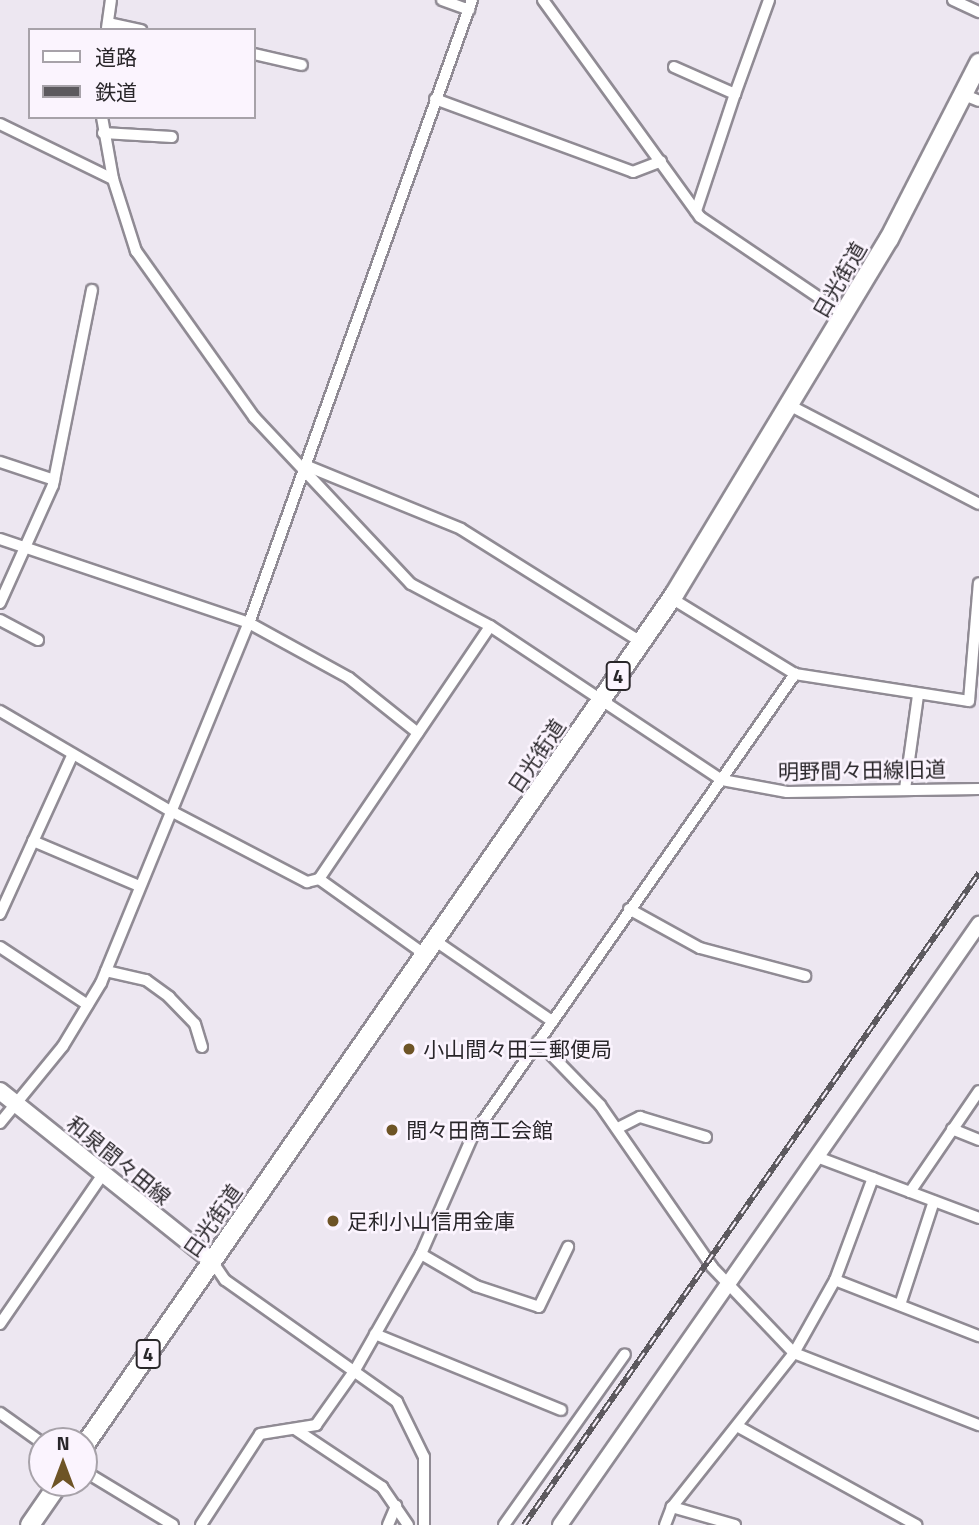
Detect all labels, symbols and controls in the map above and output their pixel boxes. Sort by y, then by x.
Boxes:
legend [28,28,256,119]
text: 道路 [95,41,137,73]
text: 鉄道 [95,76,137,108]
street label: 日光街道 [807,237,871,323]
road number: 4 [604,660,632,692]
street label: 日光街道 [502,714,570,798]
street label: 明野間々田線旧道 [778,756,946,784]
place label: 小山間々田三郵便局 [423,1036,612,1062]
marker: 小山間々田三郵便局 [401,1041,417,1057]
street label: 和泉間々田線 [62,1111,176,1209]
place label: 間々田商工会館 [406,1117,553,1143]
marker: 間々田商工会館 [384,1122,400,1138]
street label: 日光街道 [178,1179,246,1263]
place label: 足利小山信用金庫 [347,1208,515,1234]
marker: 足利小山信用金庫 [325,1213,341,1229]
road number: 4 [134,1338,162,1370]
north arrow [28,1427,98,1497]
text: N [56,1428,70,1457]

